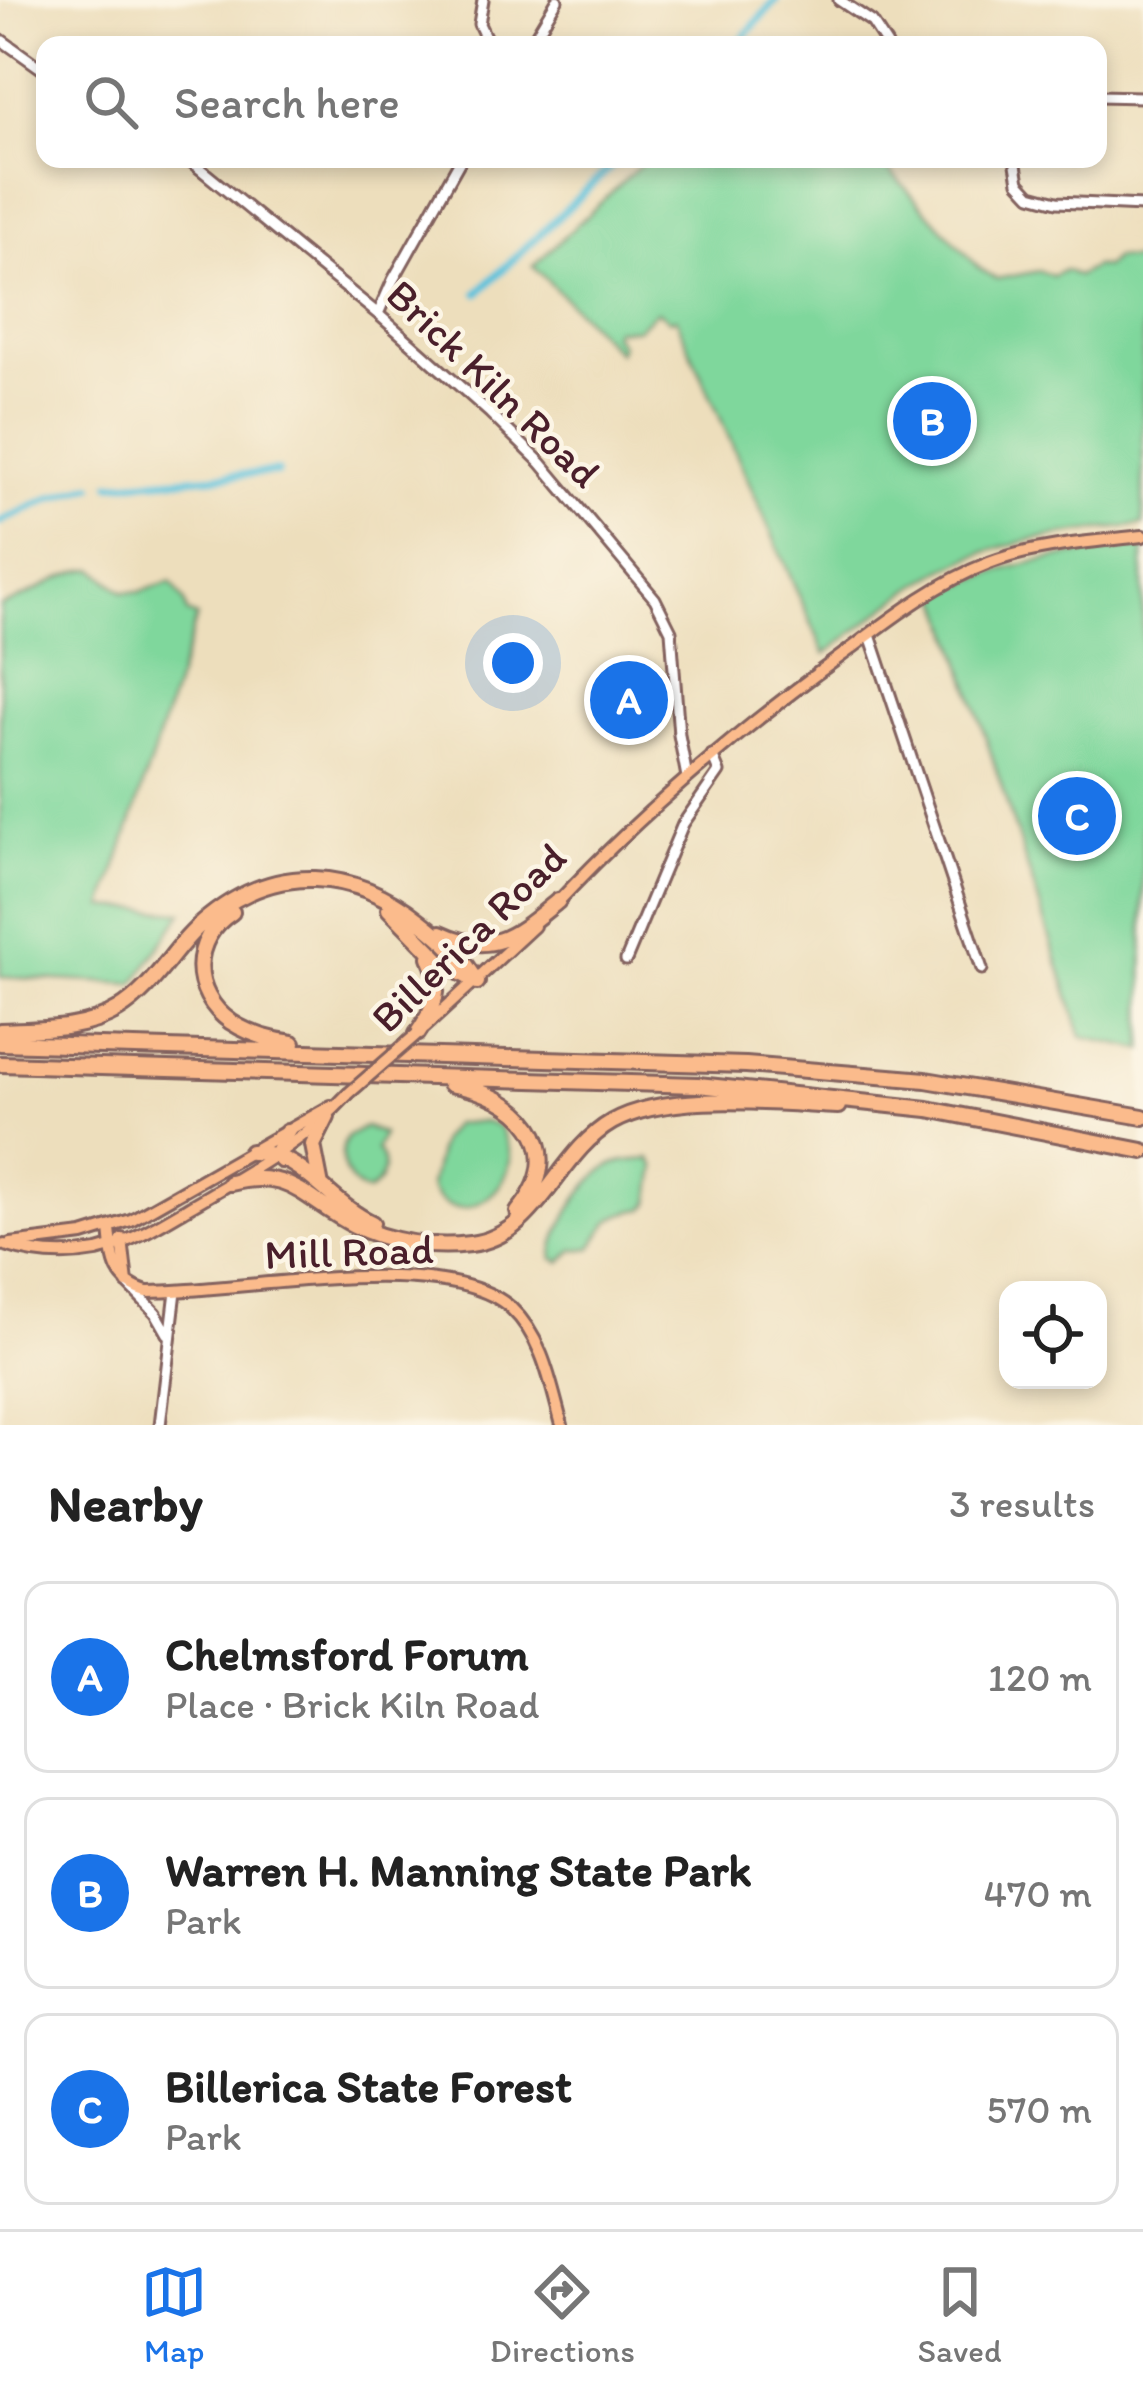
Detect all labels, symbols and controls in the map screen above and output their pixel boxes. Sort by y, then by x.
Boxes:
search box [36,36,1107,168]
icon: search [78,69,144,135]
text: Search here [174,75,400,129]
street label: Brick Kiln Road [376,269,611,498]
pin: B [893,376,971,466]
your location [483,633,543,693]
pin: A [590,655,668,745]
pin: C [1038,771,1116,861]
street label: Billerica Road [360,832,576,1043]
street label: Mill Road [264,1223,435,1280]
map controls [999,1281,1107,1389]
button: locate [999,1281,1107,1389]
text: Nearby [48,1473,203,1534]
text: 3 results [949,1480,1095,1527]
text: Chelmsford Forum [165,1627,529,1681]
text: A [78,1654,102,1701]
text: 120 m [988,1654,1092,1701]
text: Place · Brick Kiln Road [165,1681,540,1728]
text: Warren H. Manning State Park [165,1843,752,1897]
text: B [77,1870,103,1917]
text: 470 m [984,1870,1092,1917]
text: Park [165,1897,242,1944]
text: Billerica State Forest [165,2059,572,2113]
text: C [77,2086,103,2133]
text: 570 m [987,2086,1092,2133]
text: Park [165,2113,242,2160]
tab: Map [141,2259,207,2370]
tab: Directions [490,2259,635,2370]
tab: Saved [918,2259,1002,2370]

